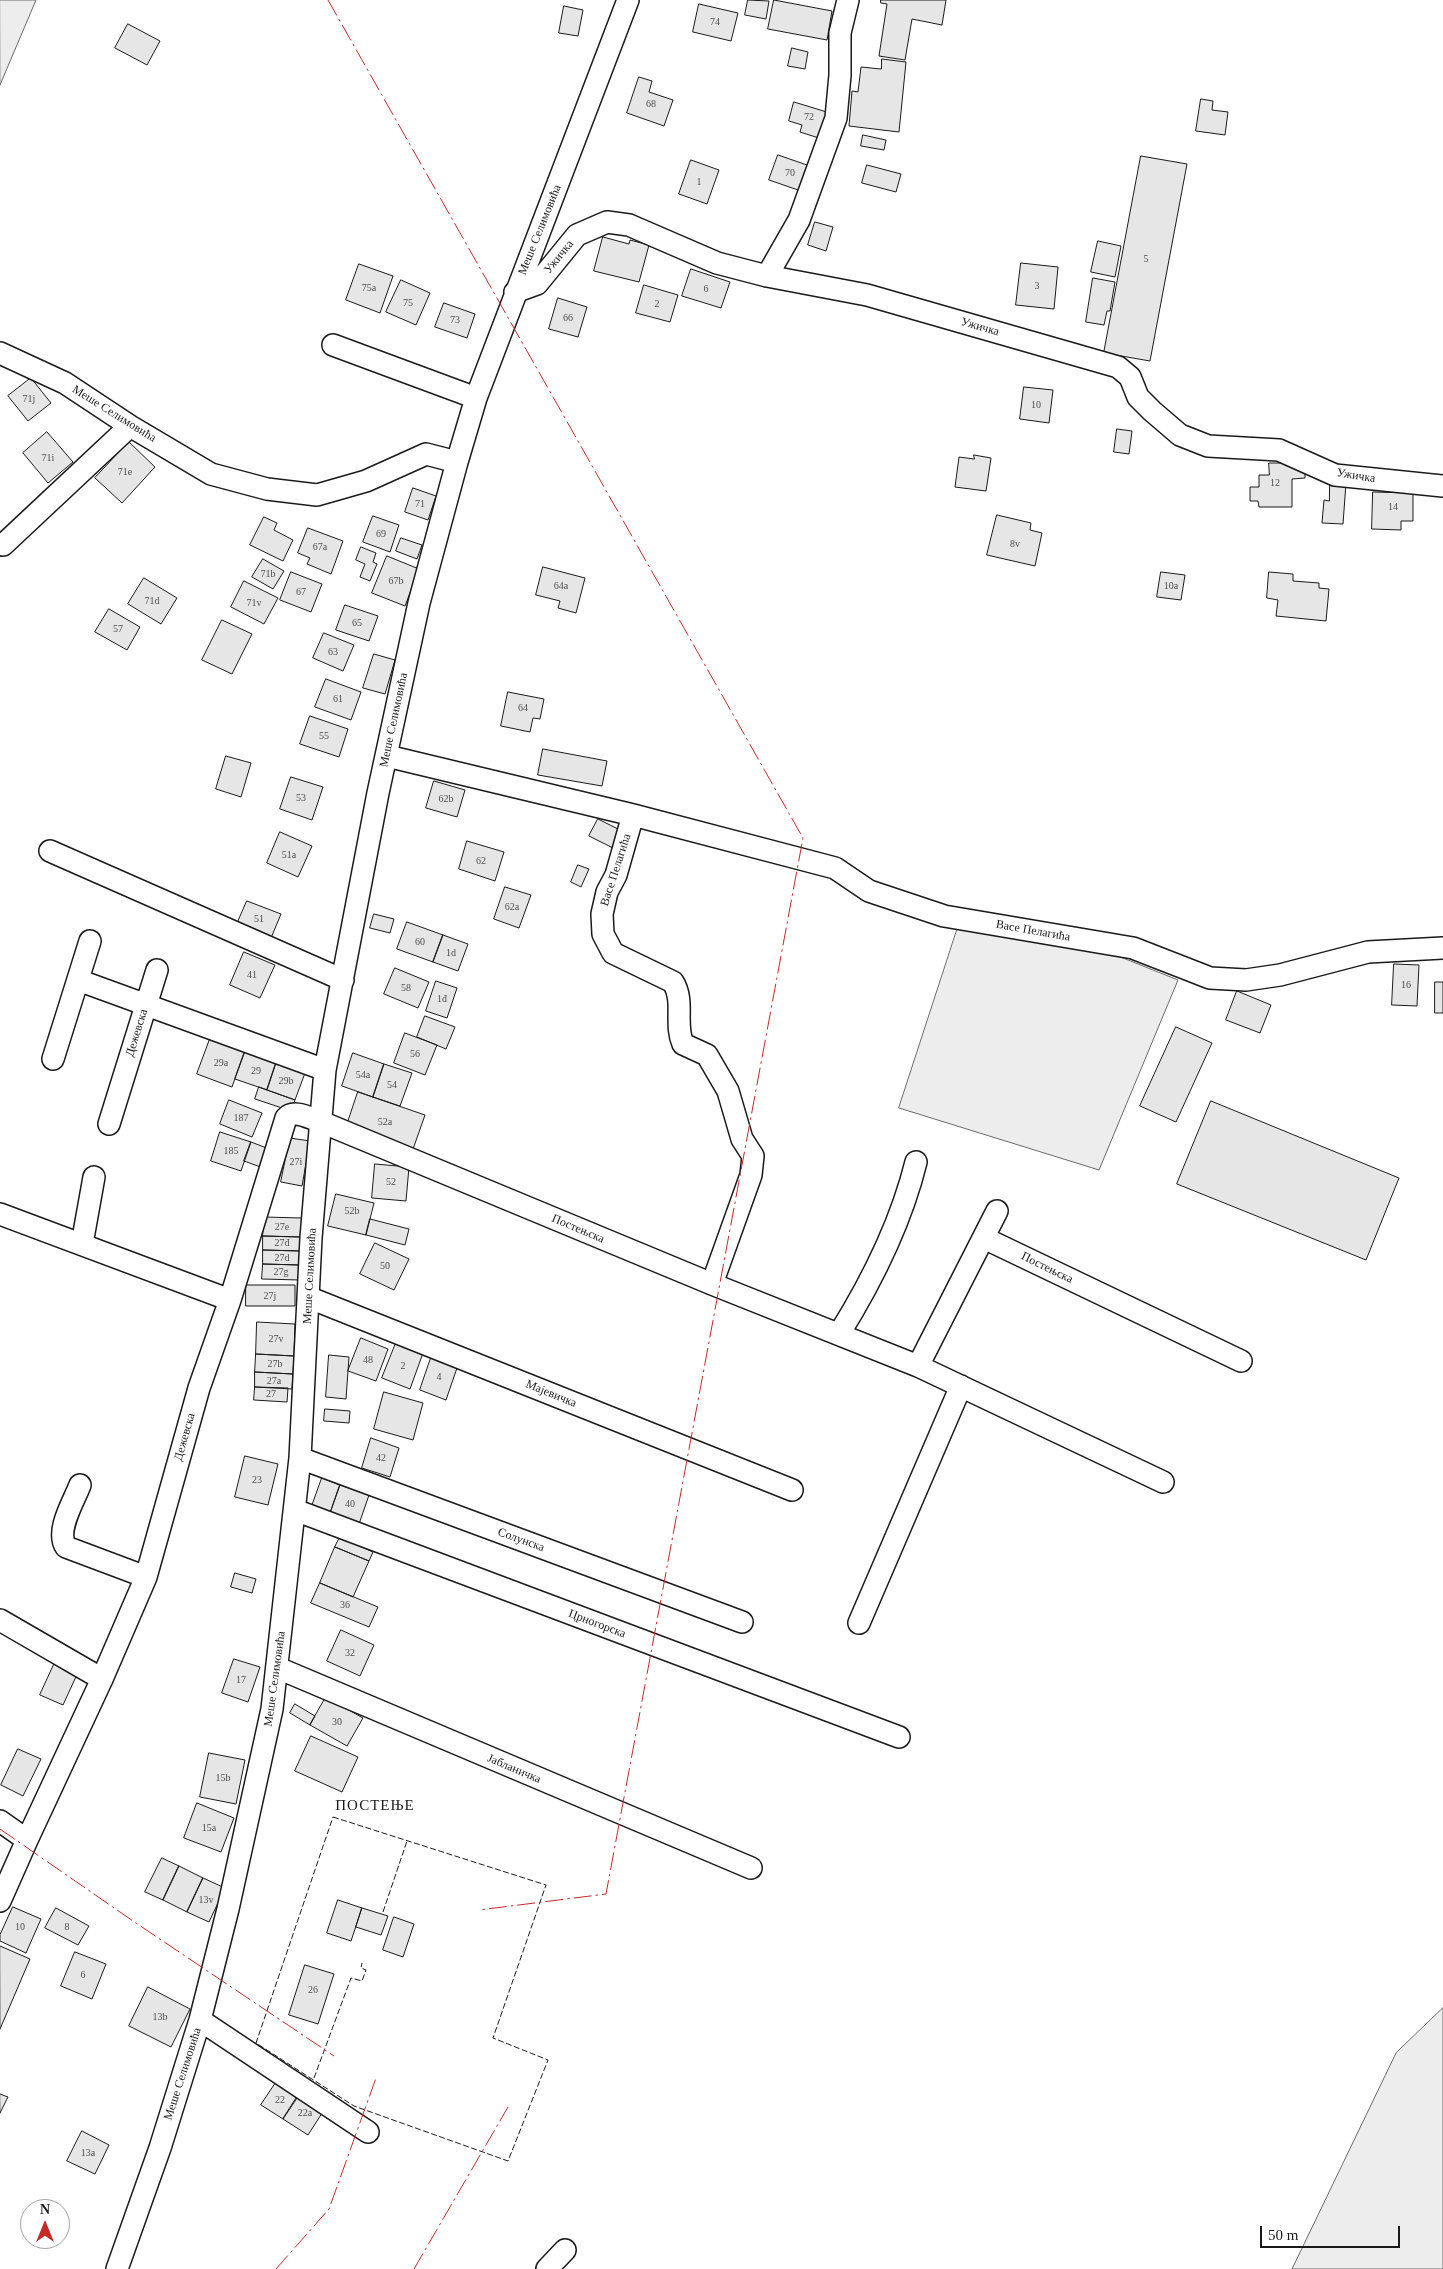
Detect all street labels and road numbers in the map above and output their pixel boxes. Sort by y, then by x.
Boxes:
street label: Меше Селимовића [515,183,565,277]
street label: Ужичка [541,237,577,277]
street label: Ужичка [959,315,1001,339]
street label: Меше Селимовића [69,382,159,446]
street label: Ужичка [1336,466,1376,486]
street label: Меше Селимовића [377,671,411,769]
street label: Васе Пелагића [598,832,634,908]
street label: Васе Пелагића [995,917,1071,945]
street label: Дежевска [123,1007,151,1059]
street label: Постењска [549,1211,607,1247]
street label: Меше Селимовића [300,1228,320,1324]
street label: Постењска [1019,1249,1075,1287]
street label: Мајевичка [523,1377,579,1411]
street label: Дежевска [171,1411,199,1463]
street label: Солунска [496,1525,546,1555]
street label: Црногорска [566,1607,628,1641]
street label: Меше Селимовића [261,1630,289,1728]
street label: Јабланичка [485,1751,543,1787]
street label: Меше Селимовића [161,2026,205,2122]

